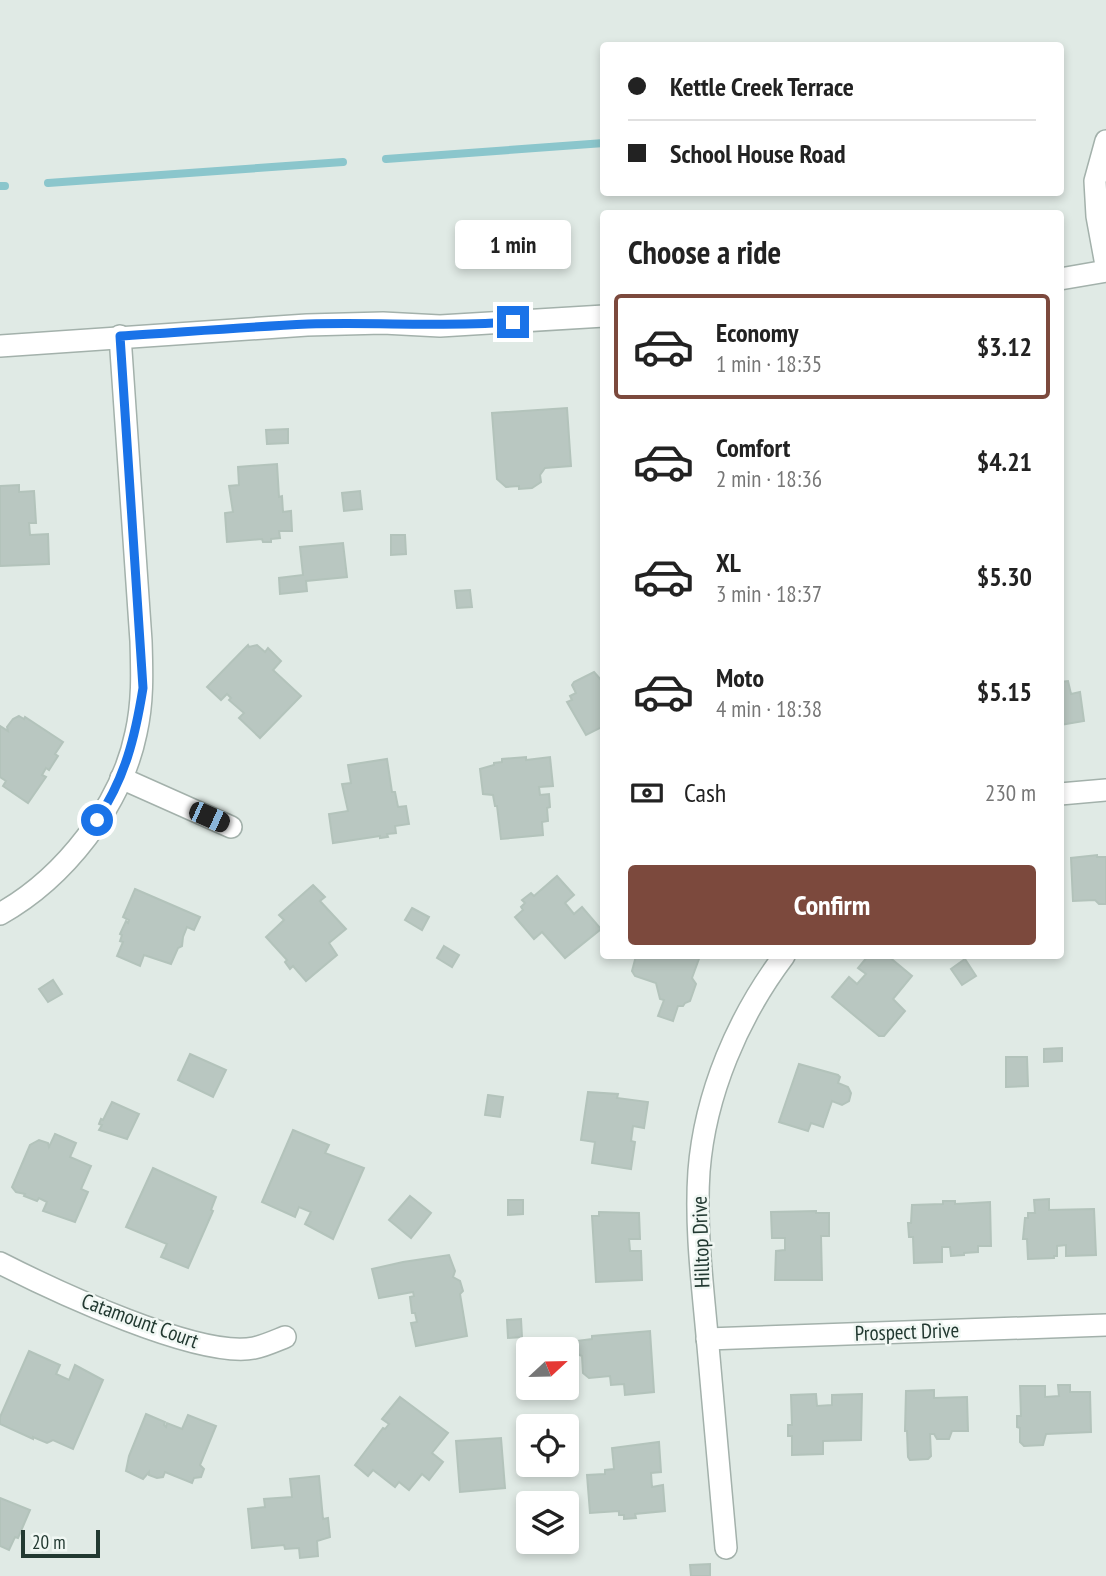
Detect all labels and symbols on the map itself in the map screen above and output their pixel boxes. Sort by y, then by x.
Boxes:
callout: 1 min [455,220,571,270]
route end [497,306,529,338]
car [186,799,233,835]
route start [81,804,113,836]
street label: Hilltop Drive [685,1196,716,1288]
street label: Catamount Court [78,1287,203,1354]
street label: Prospect Drive [854,1316,960,1347]
north arrow [516,1337,579,1400]
scale bar [21,1527,100,1559]

